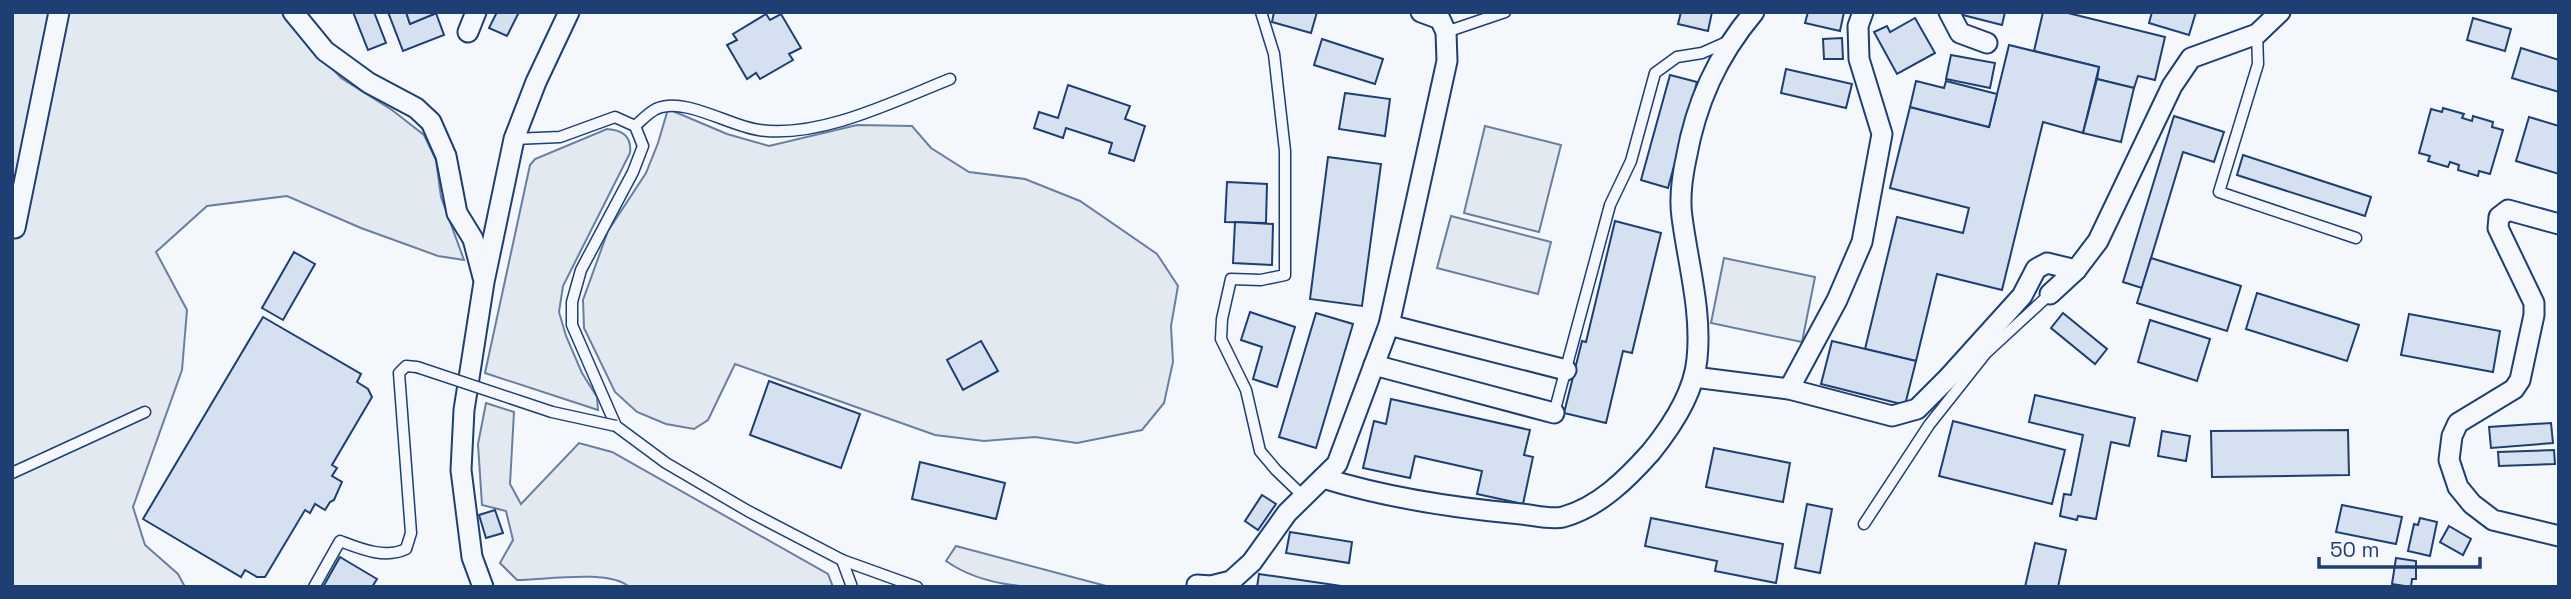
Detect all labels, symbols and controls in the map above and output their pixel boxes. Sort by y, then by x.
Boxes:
scale bar [2319,526,2480,570]
text: 50 m [2330,536,2380,563]

